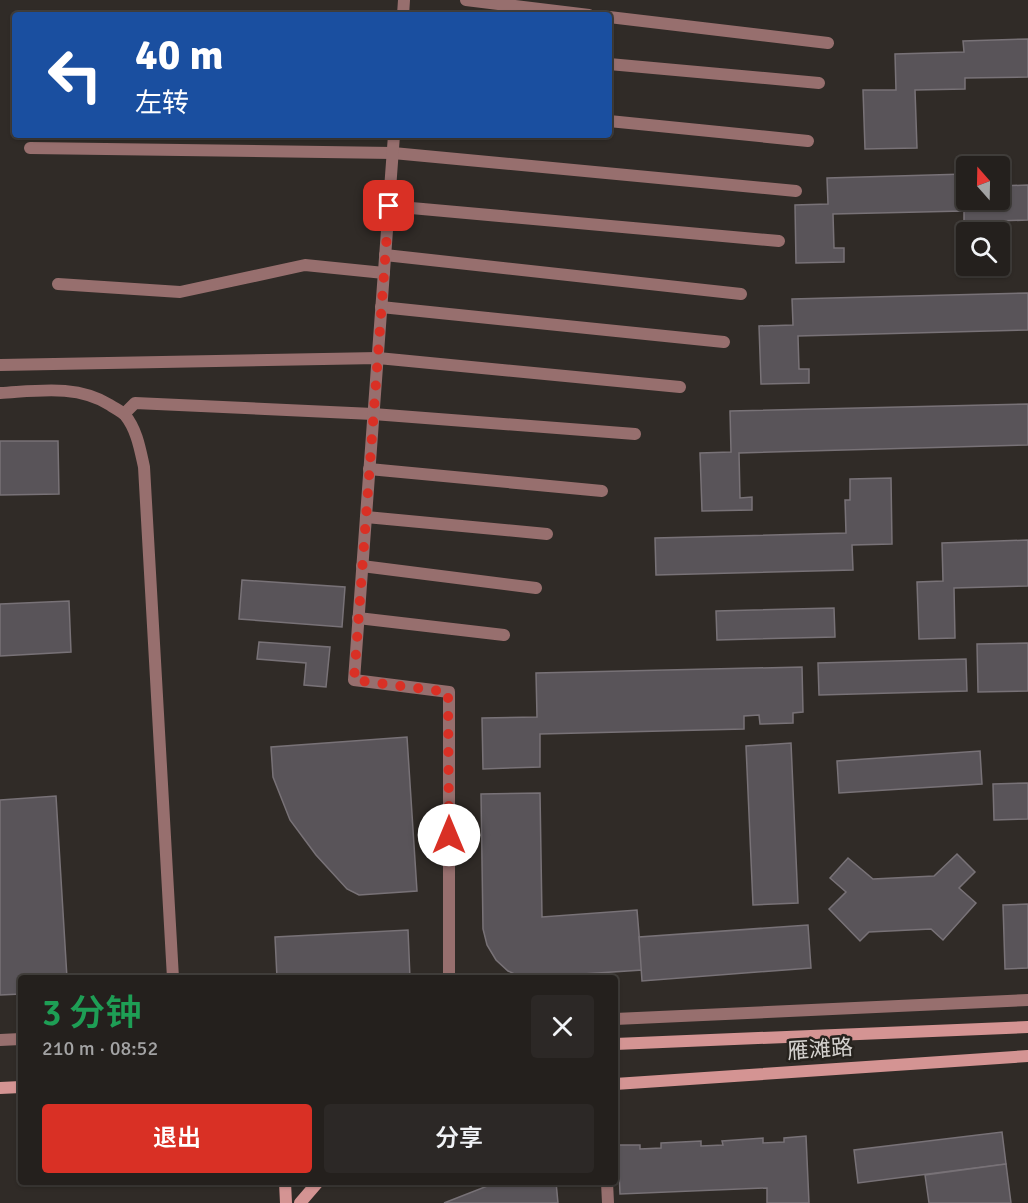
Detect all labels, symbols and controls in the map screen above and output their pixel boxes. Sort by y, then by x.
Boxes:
text: 40 m [135,30,224,81]
icon: left [36,36,114,114]
text: 左转 [135,87,189,120]
north arrow [956,156,1010,210]
map controls [956,156,1010,276]
pin [363,180,414,231]
icon: arrive [372,189,405,222]
button: search [956,222,1010,276]
position arrow [417,803,481,867]
text: 3 分钟 [42,991,141,1036]
button: close [531,995,594,1058]
street label: 雁滩路 [786,1033,854,1065]
text: 210 m · 08:52 [42,1036,158,1061]
button: 退出 [42,1104,312,1173]
button: 分享 [324,1104,594,1173]

